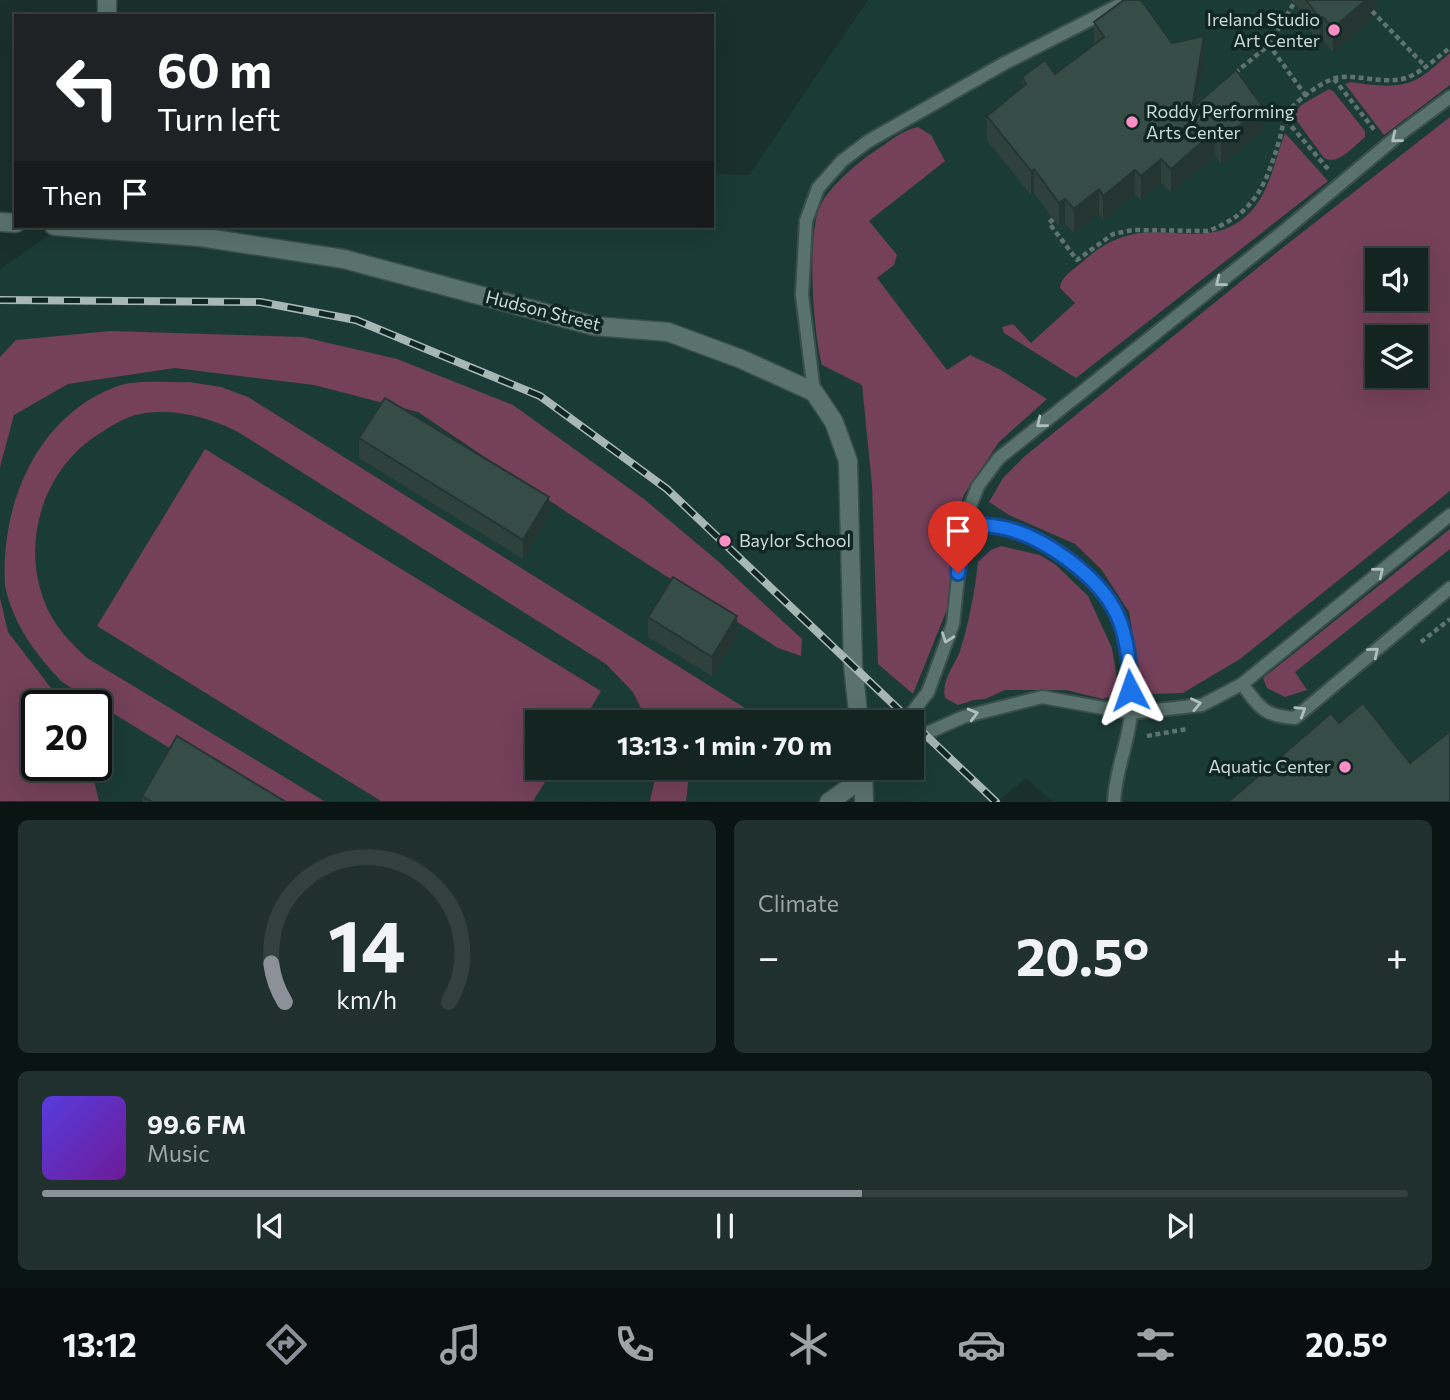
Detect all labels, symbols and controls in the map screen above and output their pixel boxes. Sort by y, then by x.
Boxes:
place label: Ireland Studio Art Center [1207,8,1320,51]
marker: Ireland Studio Art Center [1326,22,1342,38]
text: 60 m [157,38,272,98]
icon: left [42,42,133,133]
text: Turn left [157,98,281,138]
place label: Roddy Performing Arts Center [1146,100,1295,143]
marker: Roddy Performing Arts Center [1124,114,1140,130]
one-way arrow [1391,130,1404,142]
icon: arrive [116,175,154,213]
text: Then [42,179,102,210]
map controls [1365,248,1428,388]
button: sound [1365,248,1428,311]
one-way arrow [1215,273,1227,286]
street label: Hudson Street [484,285,603,335]
button: layers [1365,325,1428,388]
one-way arrow [1037,415,1050,427]
pin [928,501,988,573]
icon: arrive [939,512,977,550]
place label: Baylor School [739,529,851,551]
marker: Baylor School [717,533,733,549]
one-way arrow [1372,568,1384,581]
one-way arrow [942,632,956,644]
one-way arrow [1366,648,1379,660]
position arrow [1093,653,1167,727]
speed limit sign: 20 [21,690,112,781]
one-way arrow [1190,698,1202,713]
one-way arrow [1293,706,1306,719]
one-way arrow [967,708,979,723]
text: 13:13 · 1 min · 70 m [617,729,832,760]
place label: Aquatic Center [1209,755,1331,777]
marker: Aquatic Center [1337,759,1353,775]
text: Climate [758,889,839,917]
text: 14 [328,899,406,988]
text: 20.5° [1016,923,1149,987]
text: − [758,932,780,979]
text: + [1386,932,1408,979]
text: km/h [337,984,397,1014]
text: 99.6 FM [147,1108,246,1139]
text: Music [147,1139,210,1167]
icon: previous [251,1207,289,1245]
icon: pause [706,1207,744,1245]
icon: next [1161,1207,1199,1245]
icon: directions [262,1320,311,1369]
icon: music [436,1320,485,1369]
icon: phone [610,1320,659,1369]
icon: climate [784,1320,833,1369]
icon: car [957,1320,1006,1369]
icon: filters [1131,1320,1180,1369]
text: 13:12 [62,1324,137,1364]
text: 20.5° [1305,1324,1387,1364]

